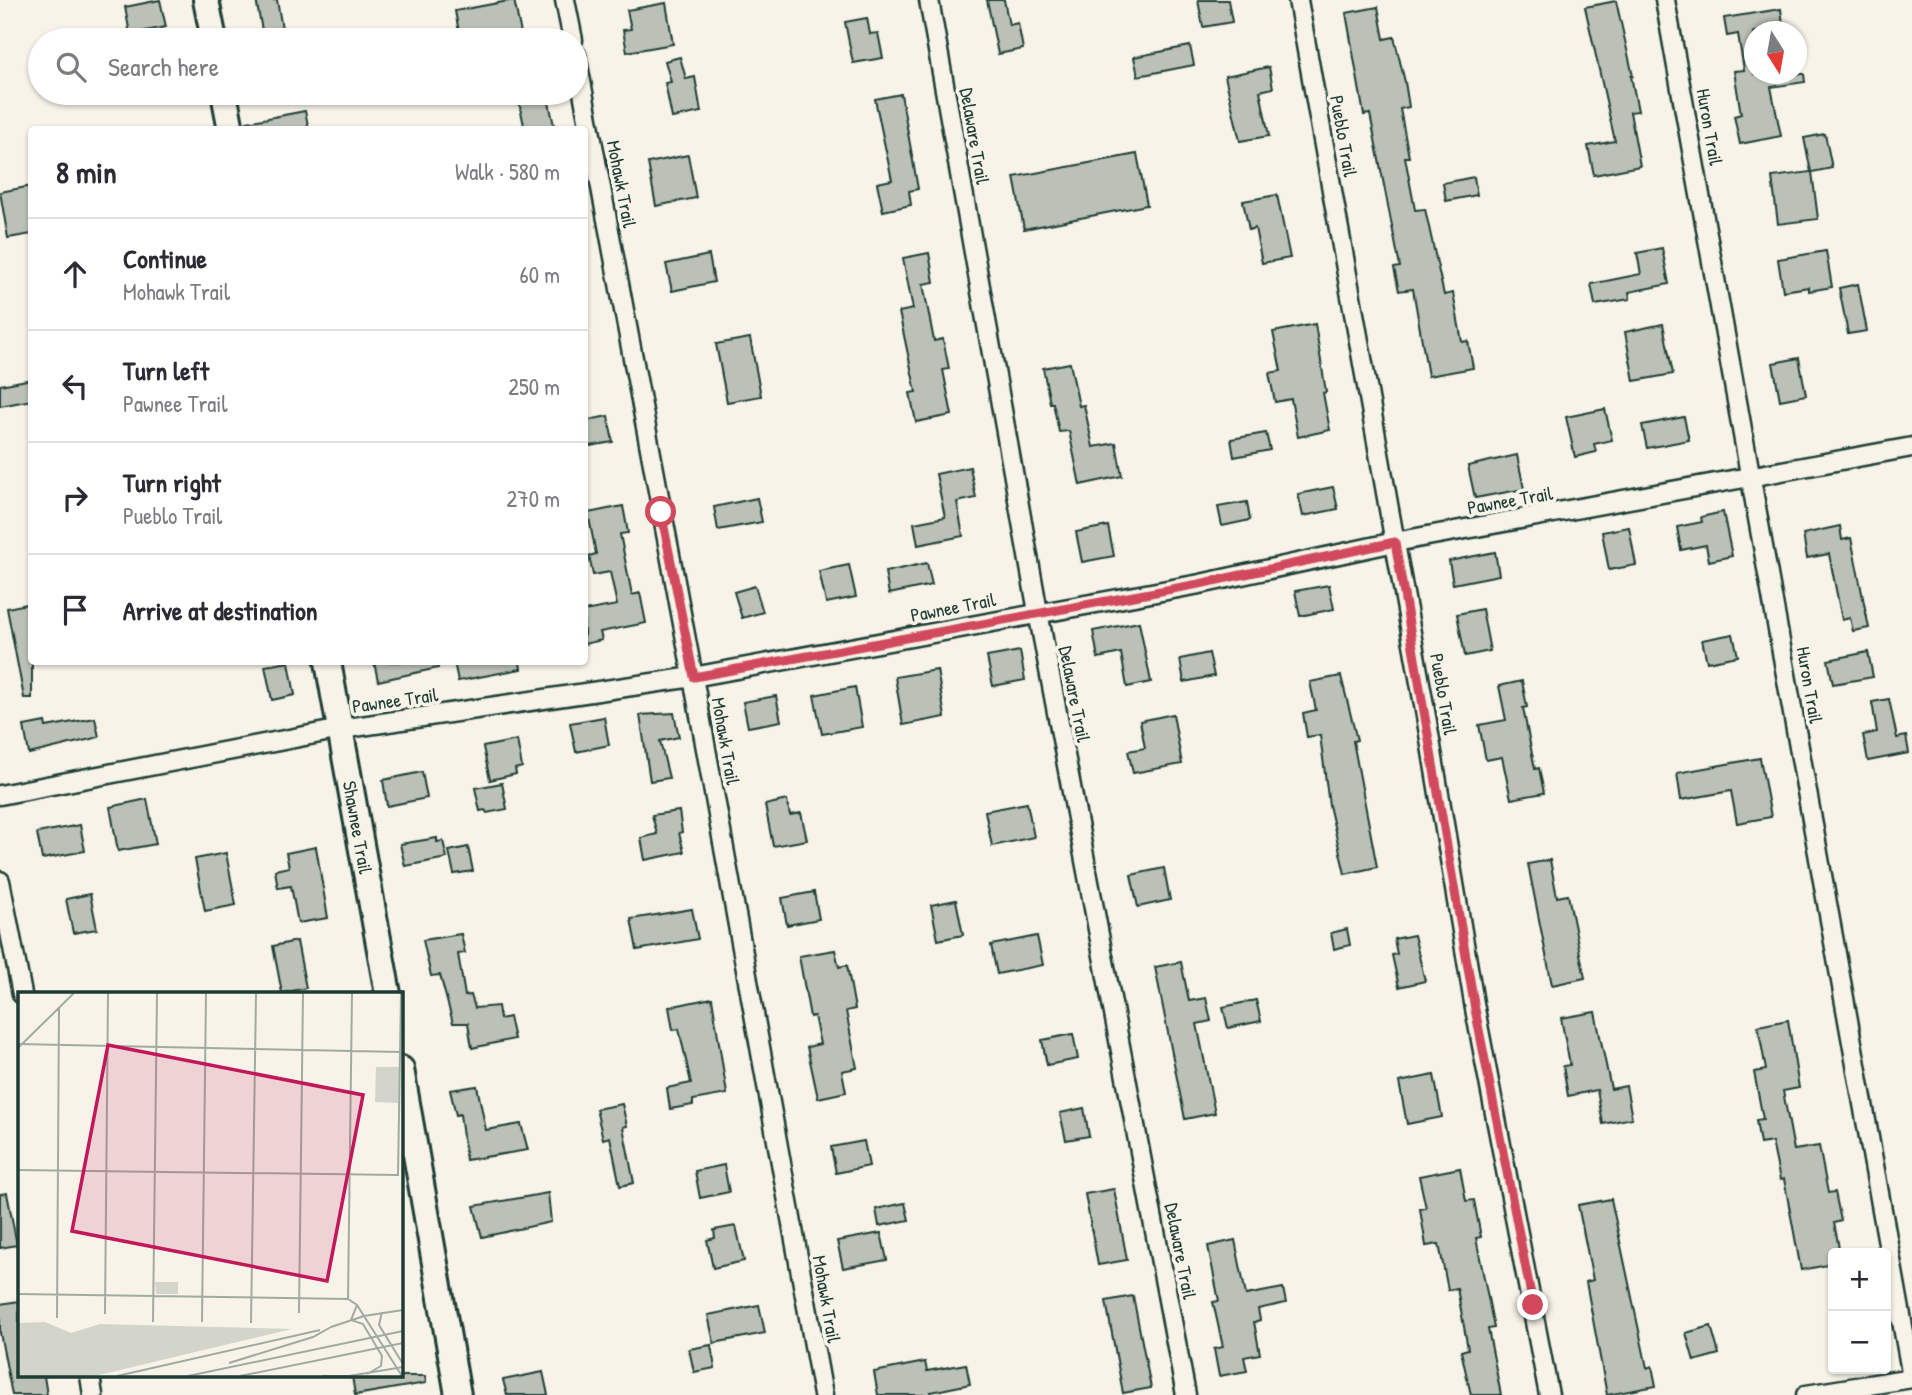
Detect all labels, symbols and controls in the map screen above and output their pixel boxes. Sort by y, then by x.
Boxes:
north arrow [1744,21,1807,84]
search box [28,28,588,105]
icon: search [52,48,90,86]
text: Search here [108,49,219,84]
street label: Delaware Trail [954,86,996,187]
street label: Huron Trail [1690,87,1730,168]
street label: Pueblo Trail [1324,93,1364,180]
street label: Mohawk Trail [601,138,643,231]
text: 8 min [56,152,117,192]
text: Walk · 580 m [455,156,560,187]
text: Continue [123,241,207,276]
icon: ahead [56,255,94,293]
text: 60 m [520,259,560,290]
text: Mohawk Trail [123,276,230,307]
text: Turn left [123,353,209,388]
icon: left [56,367,94,405]
text: 250 m [508,371,560,402]
text: Pawnee Trail [123,388,228,419]
text: Turn right [123,465,221,500]
icon: right [56,479,94,517]
street label: Pawnee Trail [1465,480,1556,520]
text: 270 m [507,483,560,514]
route start [645,496,676,527]
text: Pueblo Trail [123,500,222,531]
street label: Pawnee Trail [908,586,999,628]
icon: arrive [56,591,94,629]
text: Arrive at destination [123,593,318,628]
street label: Delaware Trail [1053,644,1097,745]
street label: Huron Trail [1790,645,1830,726]
street label: Pueblo Trail [1424,651,1464,738]
street label: Pawnee Trail [350,681,441,719]
street label: Mohawk Trail [706,695,747,788]
street label: Shawnee Trail [337,779,379,877]
inset map [18,992,402,1378]
street label: Delaware Trail [1159,1201,1203,1302]
map controls [1828,1248,1891,1374]
button: + [1828,1248,1891,1311]
street label: Mohawk Trail [807,1253,848,1346]
route end [1517,1289,1548,1320]
button: − [1828,1311,1891,1374]

